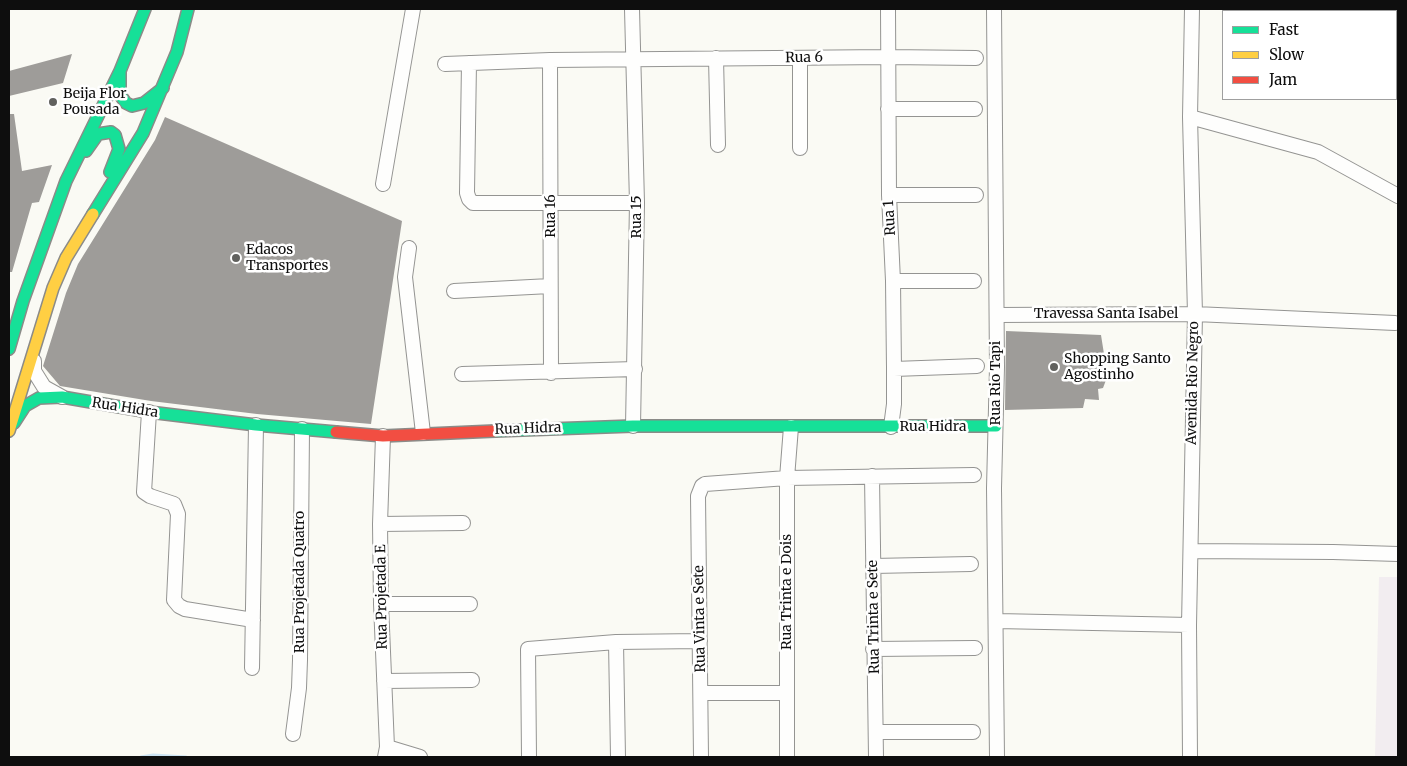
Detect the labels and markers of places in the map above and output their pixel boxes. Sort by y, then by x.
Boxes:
place label: Beija Flor Pousada [63,86,127,118]
marker: Beija Flor Pousada [47,96,59,108]
place label: Edacos Transportes [246,242,328,274]
marker: Edacos Transportes [230,252,242,264]
place label: Shopping Santo Agostinho [1064,351,1171,384]
marker: Shopping Santo Agostinho [1048,361,1060,373]

